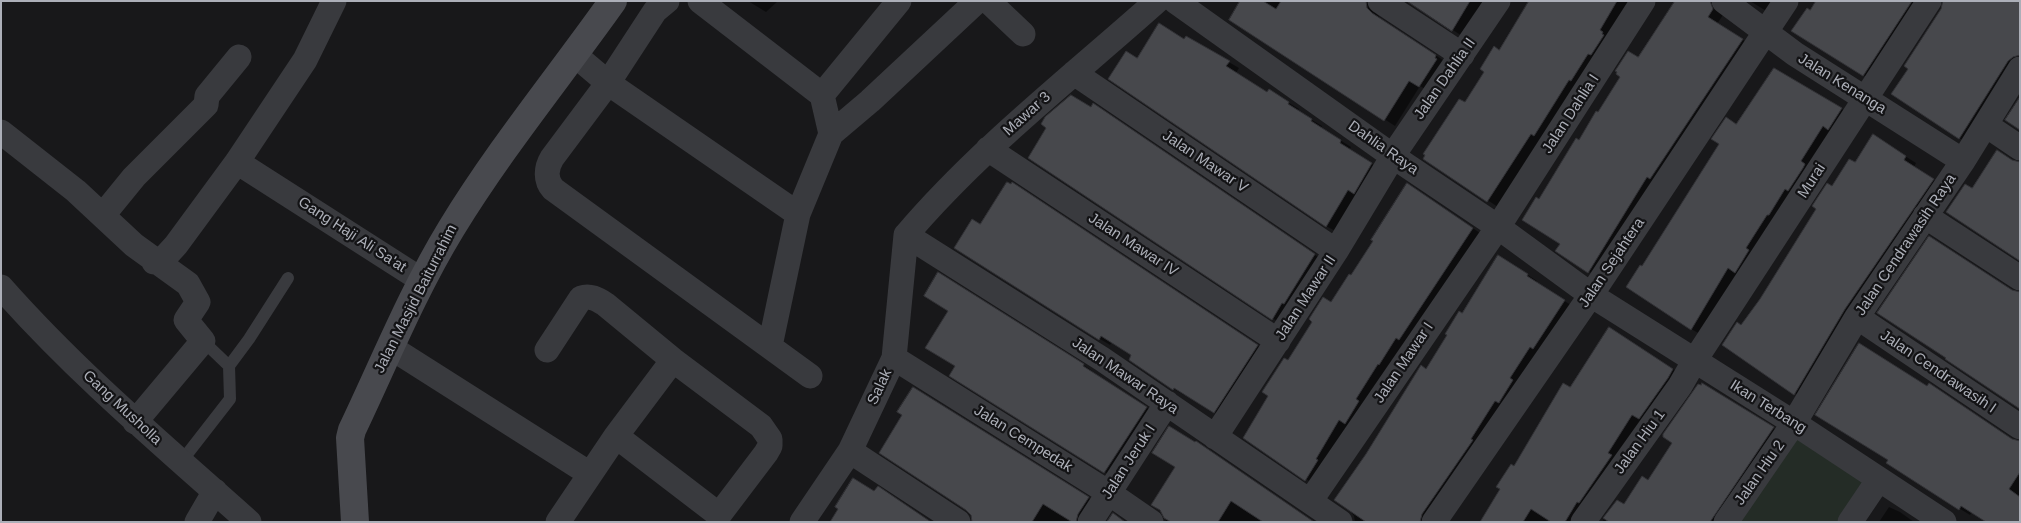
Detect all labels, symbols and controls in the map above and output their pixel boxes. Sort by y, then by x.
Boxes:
street label: Jalan Dahlia II [1410,35,1480,123]
street label: Jalan Kenanga [1795,50,1889,118]
street label: Jalan Dahlia I [1539,71,1603,157]
street label: Mawar 3 [1000,88,1054,140]
street label: Dahlia Raya [1344,117,1422,179]
street label: Jalan Mawar V [1159,127,1251,197]
street label: Murai [1794,160,1830,202]
street label: Jalan Cendrawasih Raya [1852,171,1960,319]
street label: Gang Haji Ali Sa'at [295,193,409,277]
street label: Jalan Mawar IV [1085,209,1181,281]
street label: Jalan Sejahtera [1575,215,1649,311]
street label: Jalan Masjid Baiturrahim [371,222,461,376]
street label: Jalan Mawar II [1272,252,1340,344]
street label: Jalan Mawar I [1370,319,1438,407]
street label: Jalan Cendrawasih I [1877,327,1999,417]
street label: Jalan Mawar Raya [1068,334,1182,418]
street label: Salak [864,366,896,408]
street label: Gang Musholla [79,367,165,449]
street label: Ikan Terbang [1726,376,1810,438]
street label: Jalan Cempedak [971,402,1075,476]
street label: Jalan Hiu 1 [1611,406,1669,478]
street label: Jalan Jeruk I [1098,421,1160,503]
street label: Jalan Hiu 2 [1731,437,1789,509]

